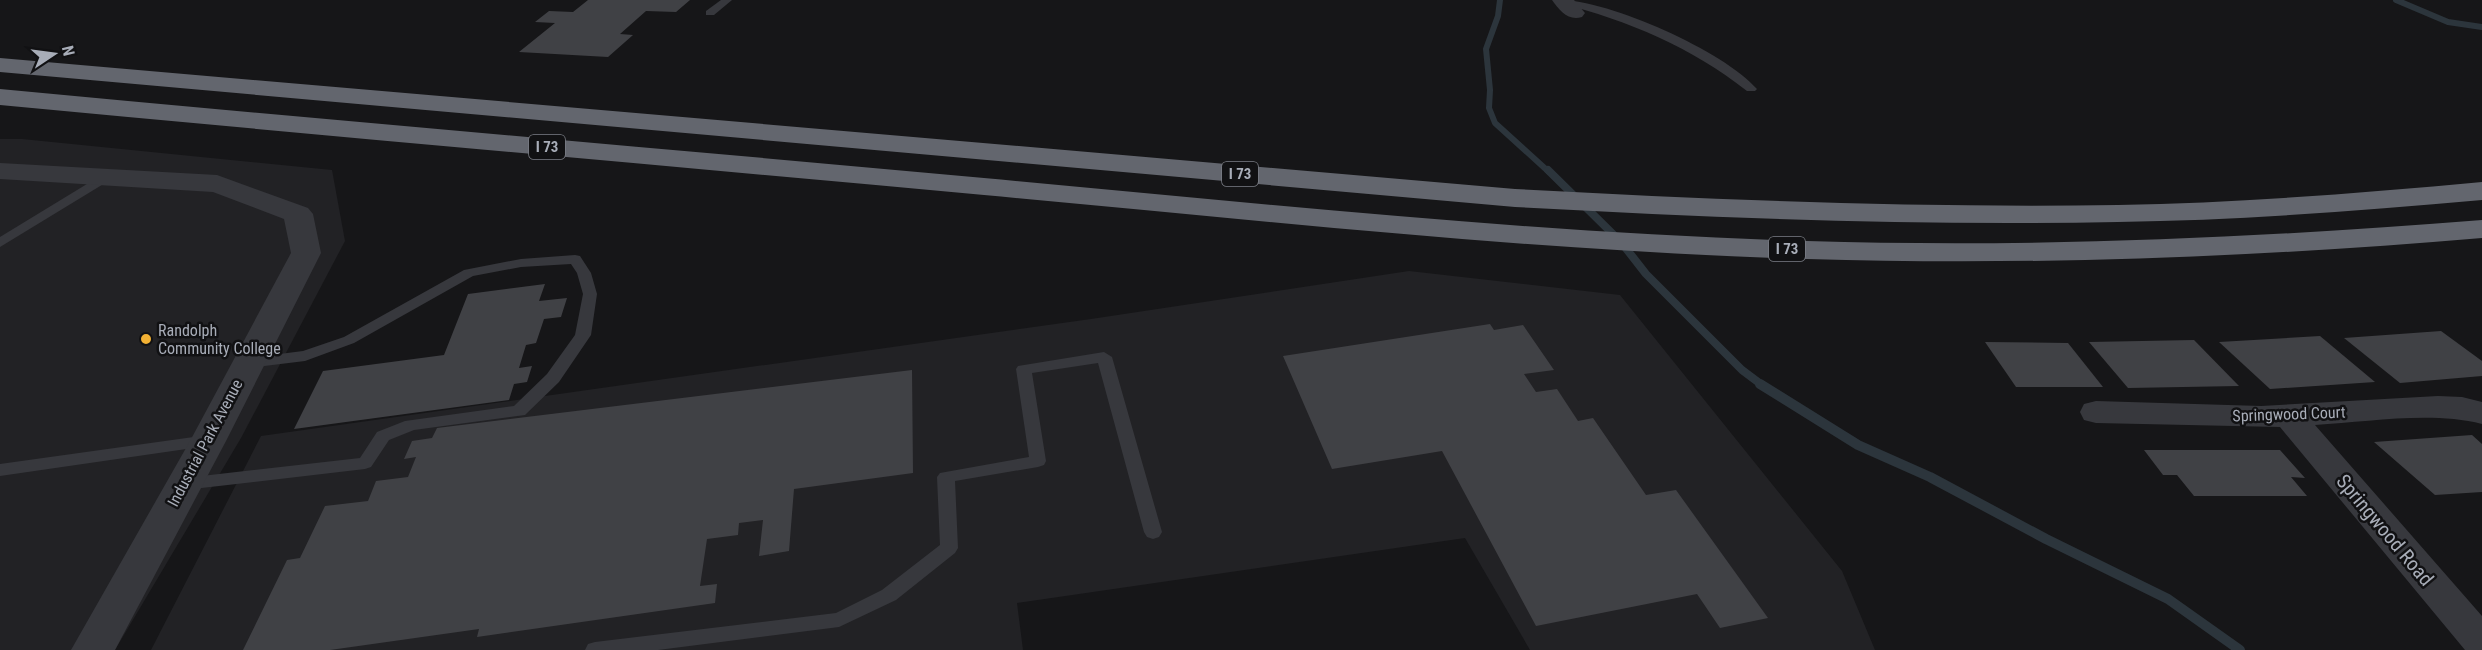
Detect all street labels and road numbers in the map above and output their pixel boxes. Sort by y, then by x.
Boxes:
road number: I 73 [529,135,565,159]
road number: I 73 [1222,162,1258,186]
road number: I 73 [1769,237,1805,261]
street label: Industrial Park Avenue [163,376,247,510]
street label: Springwood Court [2232,403,2346,425]
street label: Springwood Road [2331,469,2439,591]

